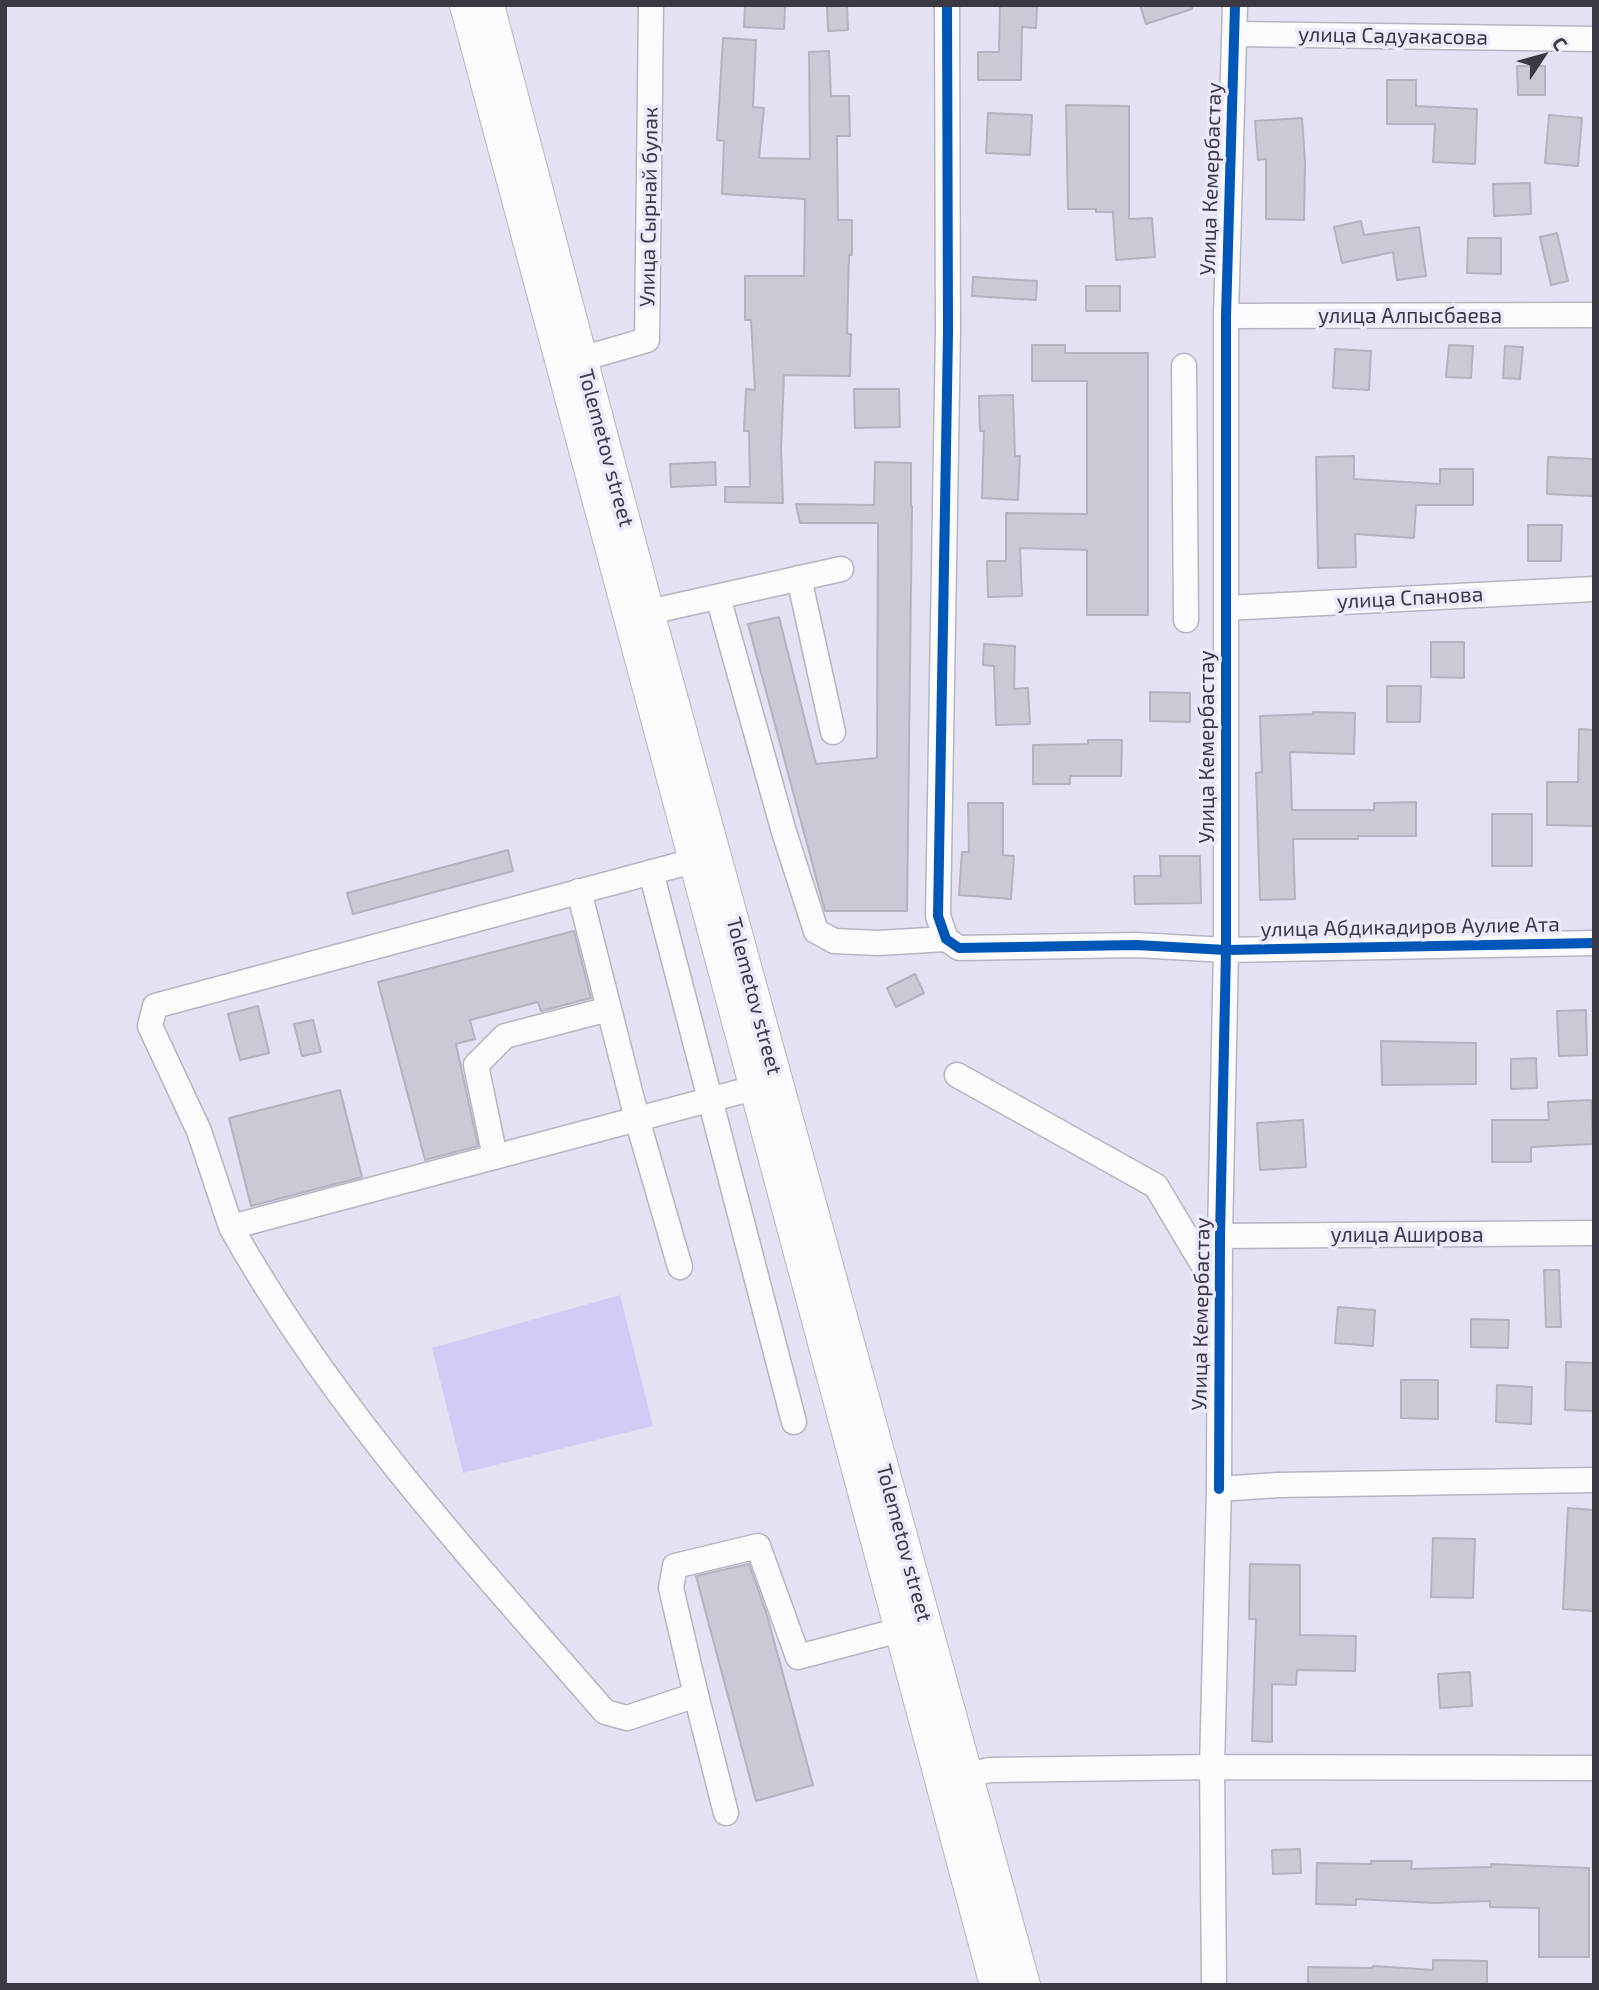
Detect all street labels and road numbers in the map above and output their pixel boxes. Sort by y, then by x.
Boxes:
street label: улица Садуакасова [1298,22,1488,50]
street label: Улица Кемербастау [1195,82,1227,276]
street label: Улица Сырнай булак [635,107,663,307]
street label: улица Алпысбаева [1318,303,1502,329]
street label: Tolemetov street [573,367,639,529]
street label: улица Спанова [1336,582,1484,614]
street label: Улица Кемербастау [1194,650,1220,844]
street label: улица Абдикадиров Аулие Ата [1260,912,1560,942]
street label: Tolemetov street [721,915,787,1077]
street label: Улица Кемербастау [1187,1217,1215,1411]
street label: улица Аширова [1330,1222,1484,1248]
street label: Tolemetov street [871,1462,937,1624]

